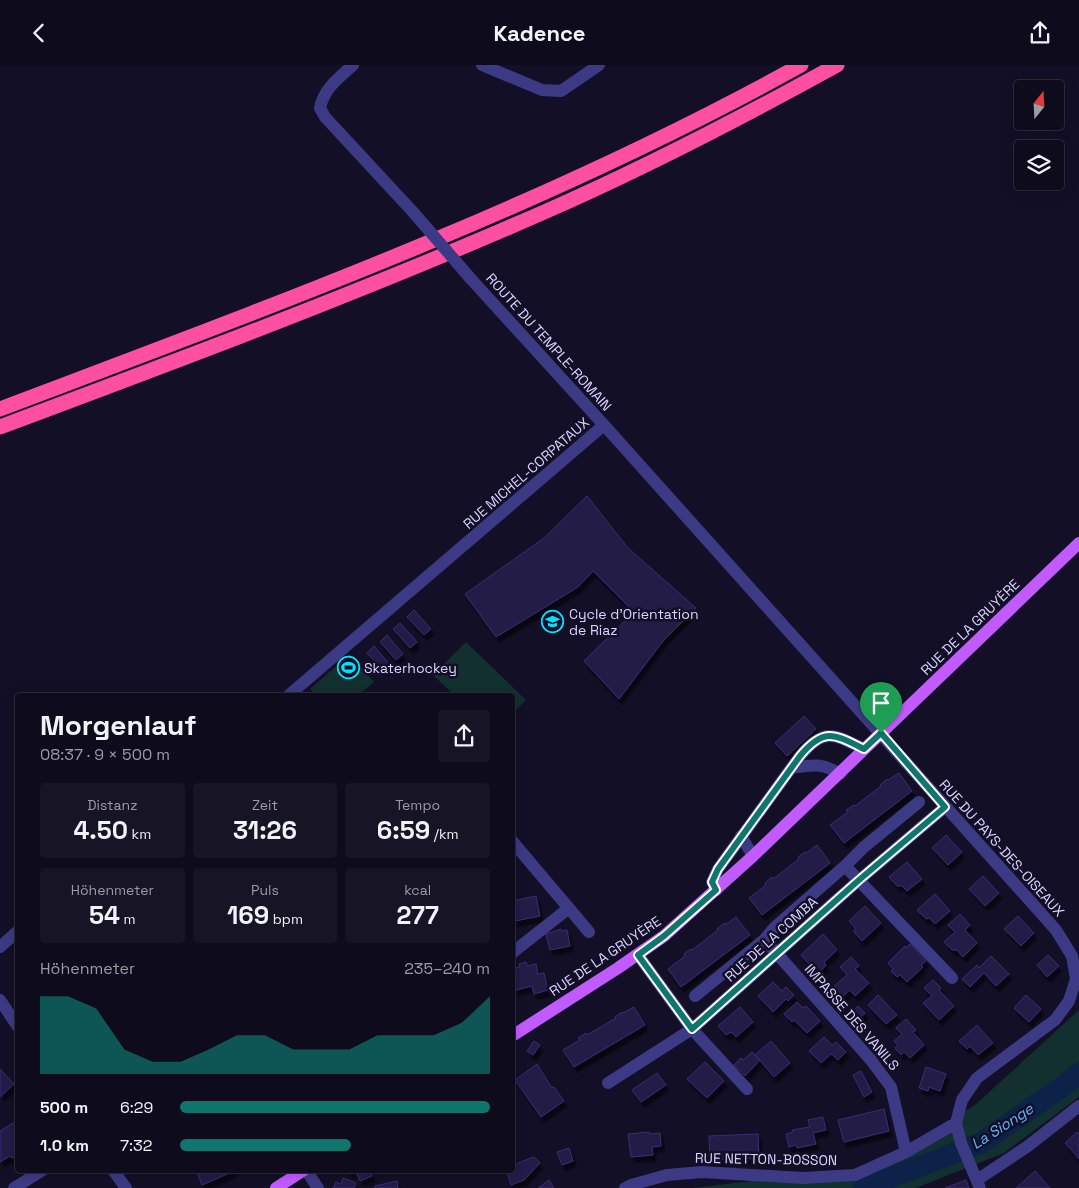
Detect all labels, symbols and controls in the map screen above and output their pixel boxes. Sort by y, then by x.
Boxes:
icon: back [25,19,53,47]
text: Kadence [493,19,586,47]
icon: share [1026,19,1054,47]
north arrow [1014,80,1064,130]
map controls [1014,80,1064,190]
button: layers [1014,140,1064,190]
street label: ROUTE DU TEMPLE-ROMAIN [482,269,616,415]
street label: RUE MICHEL-CORPATAUX [459,413,593,533]
street label: RUE DE LA GRUYÈRE [917,575,1023,679]
place label: Cycle d'Orientation de Riaz [569,605,699,639]
school or university icon: Cycle d'Orientation de Riaz [541,610,565,634]
sports icon: Skaterhockey [336,656,360,680]
place label: Skaterhockey [364,659,457,677]
pin [860,682,902,733]
icon: arrive [867,689,895,717]
text: Morgenlauf [40,707,196,743]
button: share [438,710,490,762]
text: 08:37 · 9 × 500 m [40,744,170,765]
street label: RUE DU PAYS-DES-OISEAUX [936,776,1069,920]
text: Distanz [87,796,137,814]
text: Zeit [252,796,278,814]
text: Tempo [395,796,440,814]
text: 4.50 [73,814,128,846]
text: 31:26 [233,814,297,846]
text: 6:59 [377,814,430,846]
text: km [128,825,151,843]
text: /km [430,825,459,843]
text: Höhenmeter [71,881,154,899]
text: Puls [251,881,279,899]
text: kcal [404,881,431,899]
street label: RUE DE LA COMBA [721,892,821,985]
text: 54 [89,899,120,931]
text: 169 [227,899,269,931]
text: 277 [397,899,439,931]
text: m [120,910,136,928]
text: bpm [269,910,303,928]
street label: RUE DE LA GRUYÈRE [546,912,664,1000]
text: Höhenmeter [40,958,135,979]
text: 235–240 m [404,958,490,979]
street label: IMPASSE DES VANILS [801,960,903,1074]
text: 500 m [40,1097,88,1118]
text: 6:29 [120,1097,153,1118]
water label: La Sionge [967,1098,1038,1153]
text: 1.0 km [40,1135,89,1156]
text: 7:32 [120,1135,152,1156]
street label: RUE NETTON-BOSSON [695,1149,837,1169]

